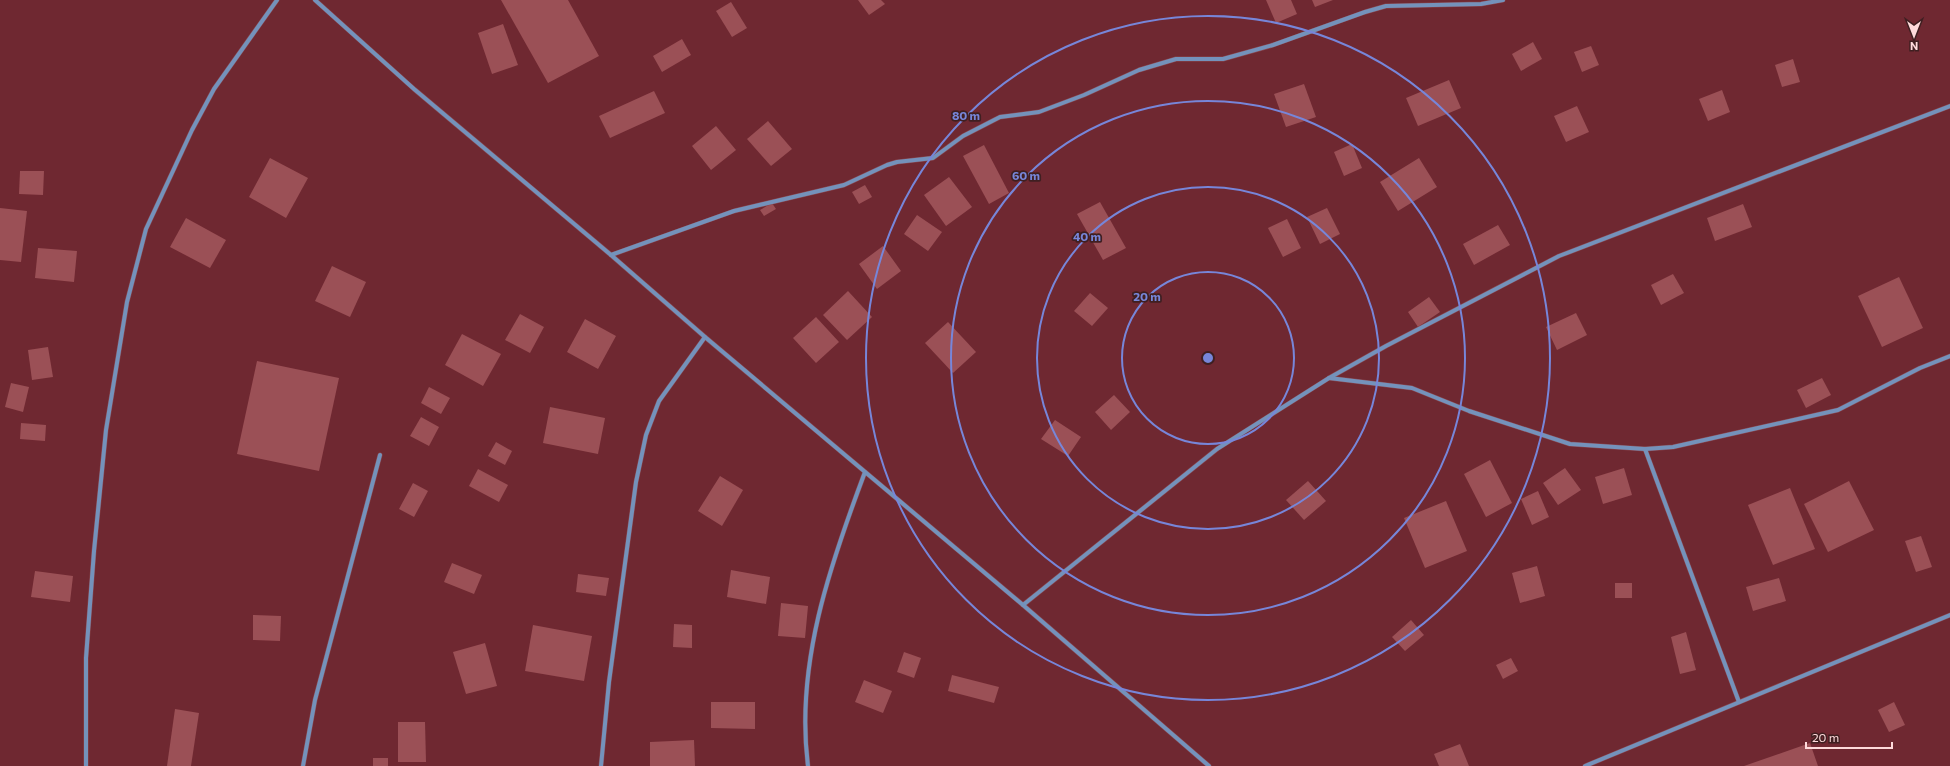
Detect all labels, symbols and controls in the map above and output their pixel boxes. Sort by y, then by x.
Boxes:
north arrow [1894,16,1934,56]
text: N [1910,40,1918,53]
text: 80 m [952,108,980,122]
text: 60 m [1012,168,1040,182]
text: 40 m [1073,229,1101,243]
text: 20 m [1133,289,1161,303]
centre of rings [1201,351,1215,365]
scale bar [1806,724,1892,750]
text: 20 m [1812,730,1839,744]

